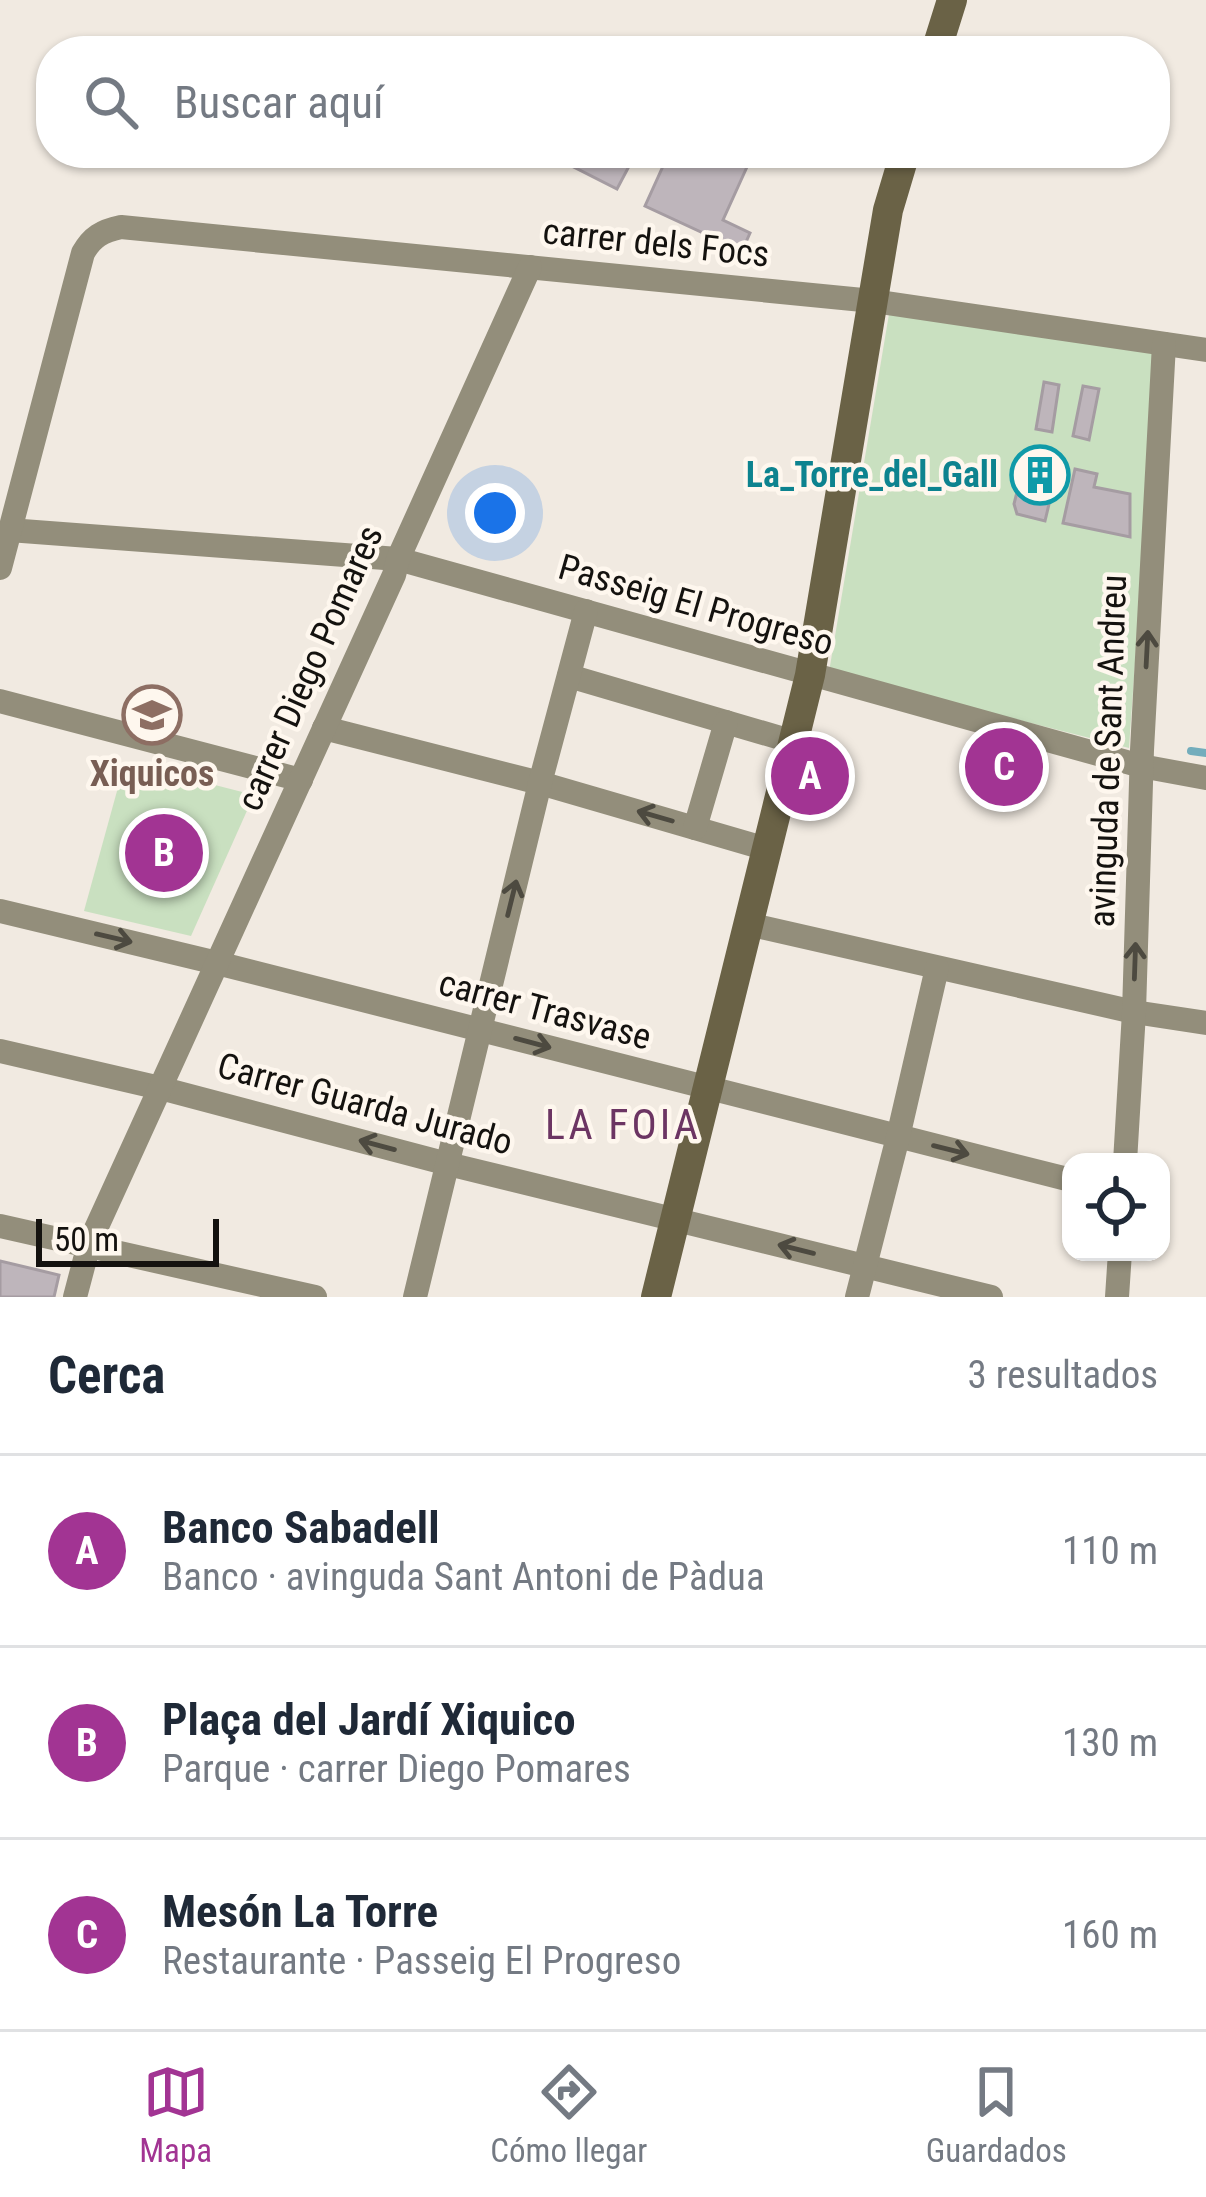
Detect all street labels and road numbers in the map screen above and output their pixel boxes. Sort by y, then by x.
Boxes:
street label: carrer dels Focs [541,210,771,276]
street label: carrer Diego Pomares [228,519,392,817]
street label: Passeig El Progreso [554,546,838,664]
street label: avinguda de Sant Andreu [1081,574,1135,928]
street label: carrer Trasvase [434,962,656,1058]
street label: Carrer Guarda Jurado [213,1044,517,1164]

